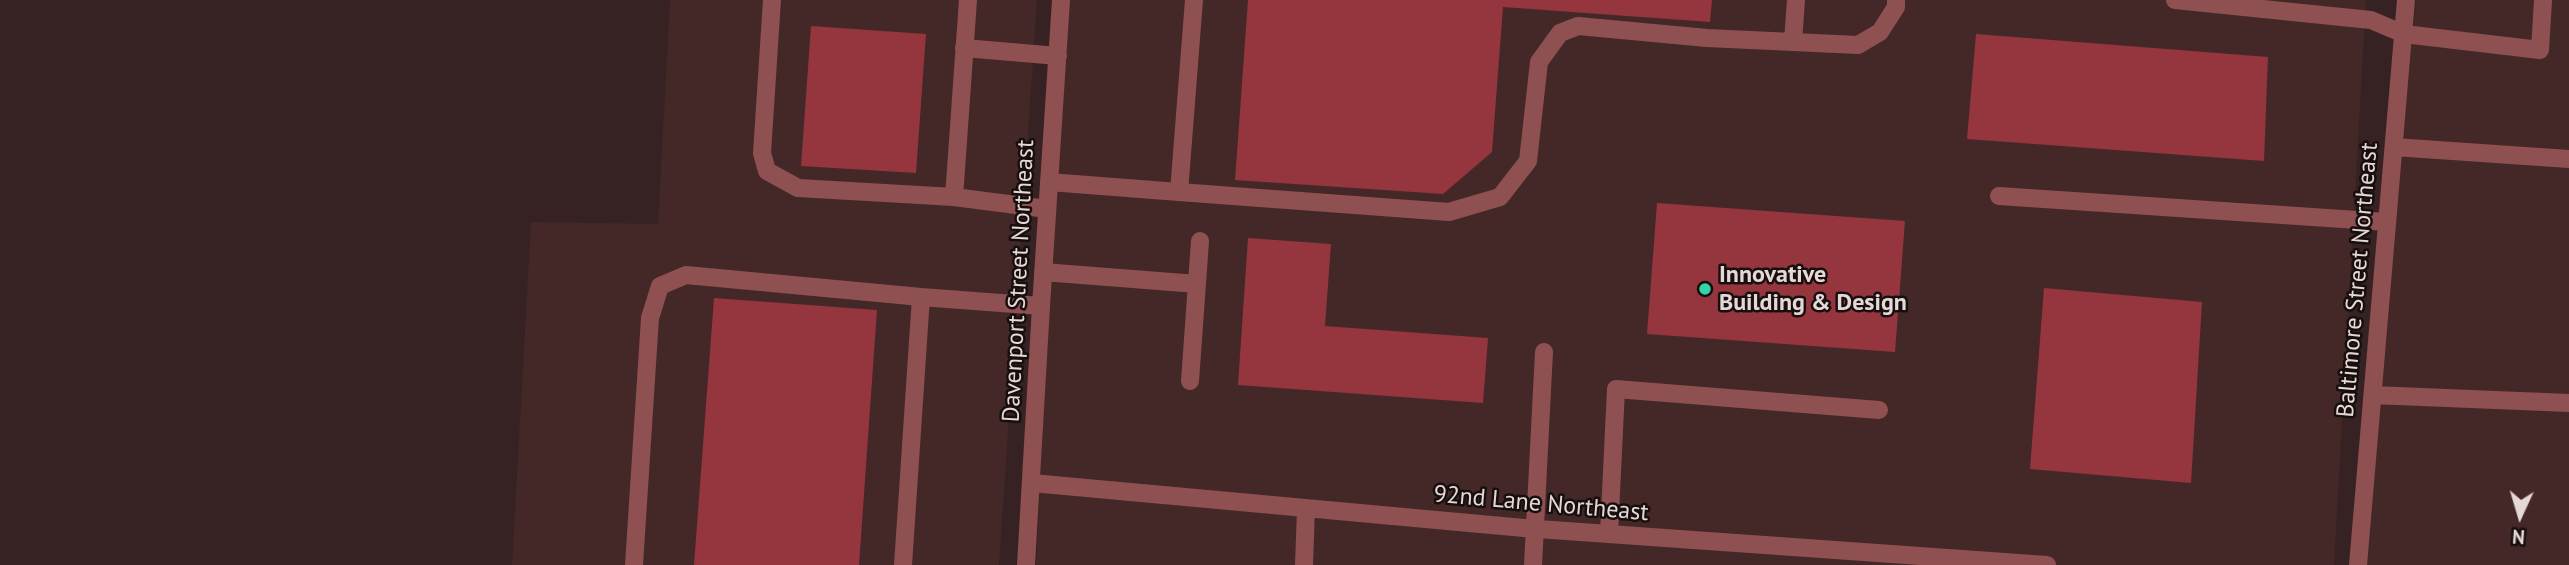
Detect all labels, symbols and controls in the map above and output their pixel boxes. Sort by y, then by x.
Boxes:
street label: Davenport Street Northeast [997,139,1041,423]
street label: Baltimore Street Northeast [2332,141,2384,419]
place label: Innovative Building & Design [1719,261,1907,317]
marker: Innovative Building & Design [1697,281,1713,297]
street label: 92nd Lane Northeast [1432,480,1650,528]
north arrow [2485,481,2555,551]
text: N [2511,525,2526,549]

